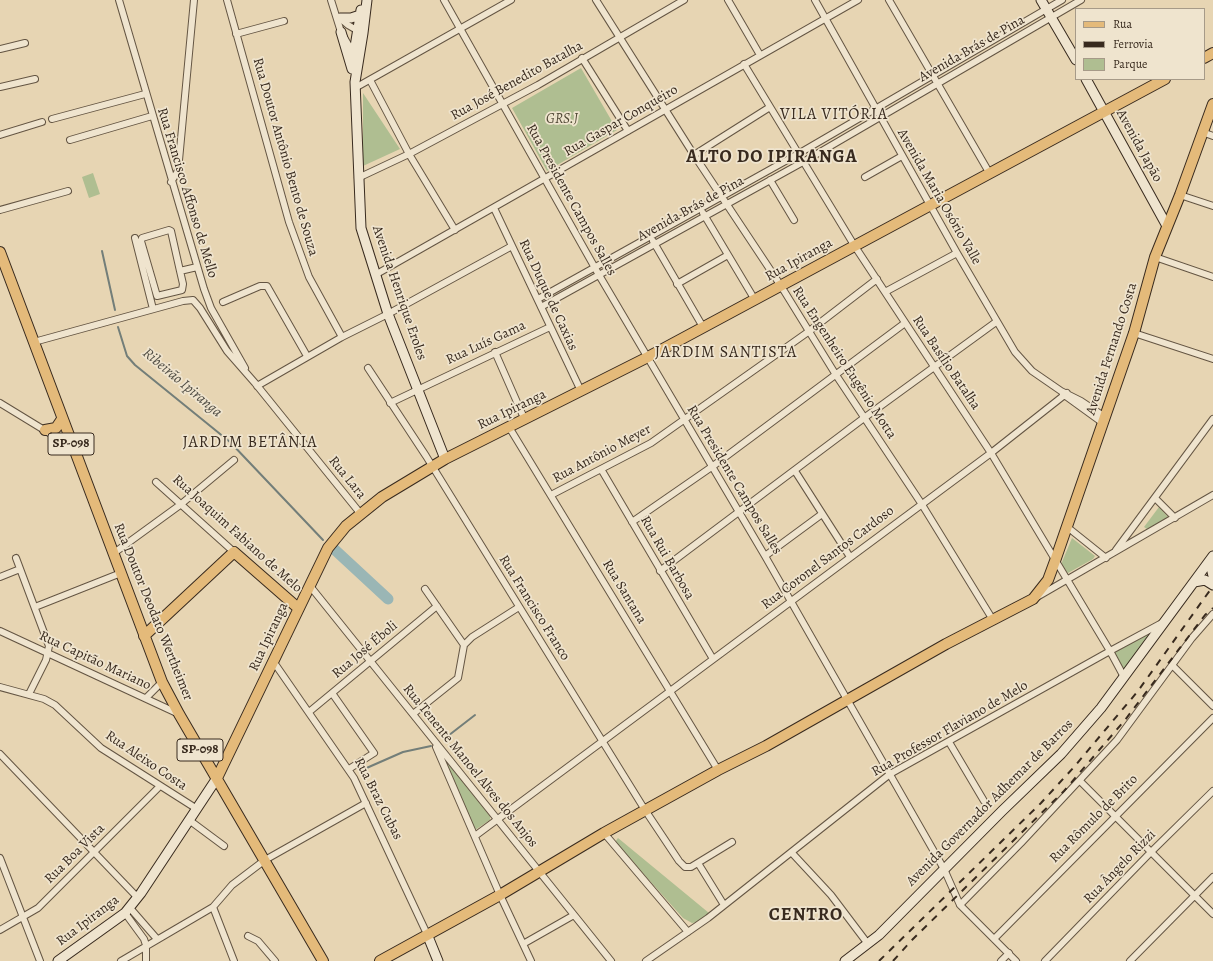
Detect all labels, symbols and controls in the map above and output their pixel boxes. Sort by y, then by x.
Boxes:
legend [1075,8,1205,80]
street label: Avenida Brás de Pina [916,12,1028,86]
text: Rua [1113,16,1132,32]
text: Ferrovia [1113,36,1153,52]
street label: Rua José Benedito Batalha [448,38,586,124]
street label: Rua Doutor Antônio Bento de Souza [249,56,321,258]
text: Parque [1113,56,1148,72]
street label: Rua Gaspar Conqueiro [561,82,681,160]
district label: VILA VITÓRIA [780,105,888,125]
street label: Rua Francisco Affonso de Mello [153,106,221,280]
street label: Avenida Japão [1112,107,1166,185]
park label: GRS.J [546,112,578,128]
street label: Rua Presidente Campos Salles [522,121,620,279]
street label: Avenida Maria Osório Valle [893,126,985,268]
district label: ALTO DO IPIRANGA [686,147,858,169]
street label: Avenida Brás de Pina [635,173,747,245]
street label: Avenida Henrique Eroles [368,223,430,363]
street label: Rua Ipiranga [762,235,836,285]
street label: Rua Duque de Caxias [515,237,581,353]
street label: Avenida Fernando Costa [1083,281,1141,417]
street label: Rua Engenheiro Eugênio Motta [788,283,900,443]
street label: Rua Basílio Batalha [908,313,984,413]
street label: Rua Luís Gama [444,317,528,369]
district label: JARDIM SANTISTA [655,343,797,363]
water label: Ribeirão Ipiranga [139,344,225,422]
street label: Rua Ipiranga [475,386,549,434]
street label: Rua Presidente Campos Salles [683,402,785,558]
street label: Rua Antônio Meyer [550,421,654,487]
road number: SP-098 [48,433,94,455]
district label: JARDIM BETÂNIA [182,433,318,453]
street label: Rua Lara [325,453,369,503]
street label: Rua Joaquim Fabiano de Melo [169,471,305,597]
street label: Rua Coronel Santos Cardoso [758,503,898,613]
street label: Rua Rui Barbosa [636,513,698,603]
street label: Rua Doutor Deodato Wertheimer [110,521,196,703]
street label: Rua Francisco Franco [495,552,573,664]
street label: Rua Santana [598,557,650,627]
street label: Rua Ipiranga [246,600,292,674]
street label: Rua José Éboli [329,618,401,682]
street label: Rua Capitão Mariano [37,628,153,694]
street label: Rua Professor Flaviano de Melo [869,677,1031,781]
street label: Rua Tenente Manoel Alves dos Anjos [399,681,541,851]
street label: Avenida Governador Adhemar de Barros [903,716,1077,890]
street label: Rua Aleixo Costa [102,728,190,794]
road number: SP-098 [177,739,223,761]
street label: Rua Braz Cubas [350,755,406,843]
street label: Rua Rômulo de Brito [1046,771,1142,867]
street label: Rua Boa Vista [41,820,109,888]
street label: Rua Ângelo Rizzi [1081,827,1159,907]
street label: Rua Ipiranga [53,892,123,950]
district label: CENTRO [769,905,843,927]

